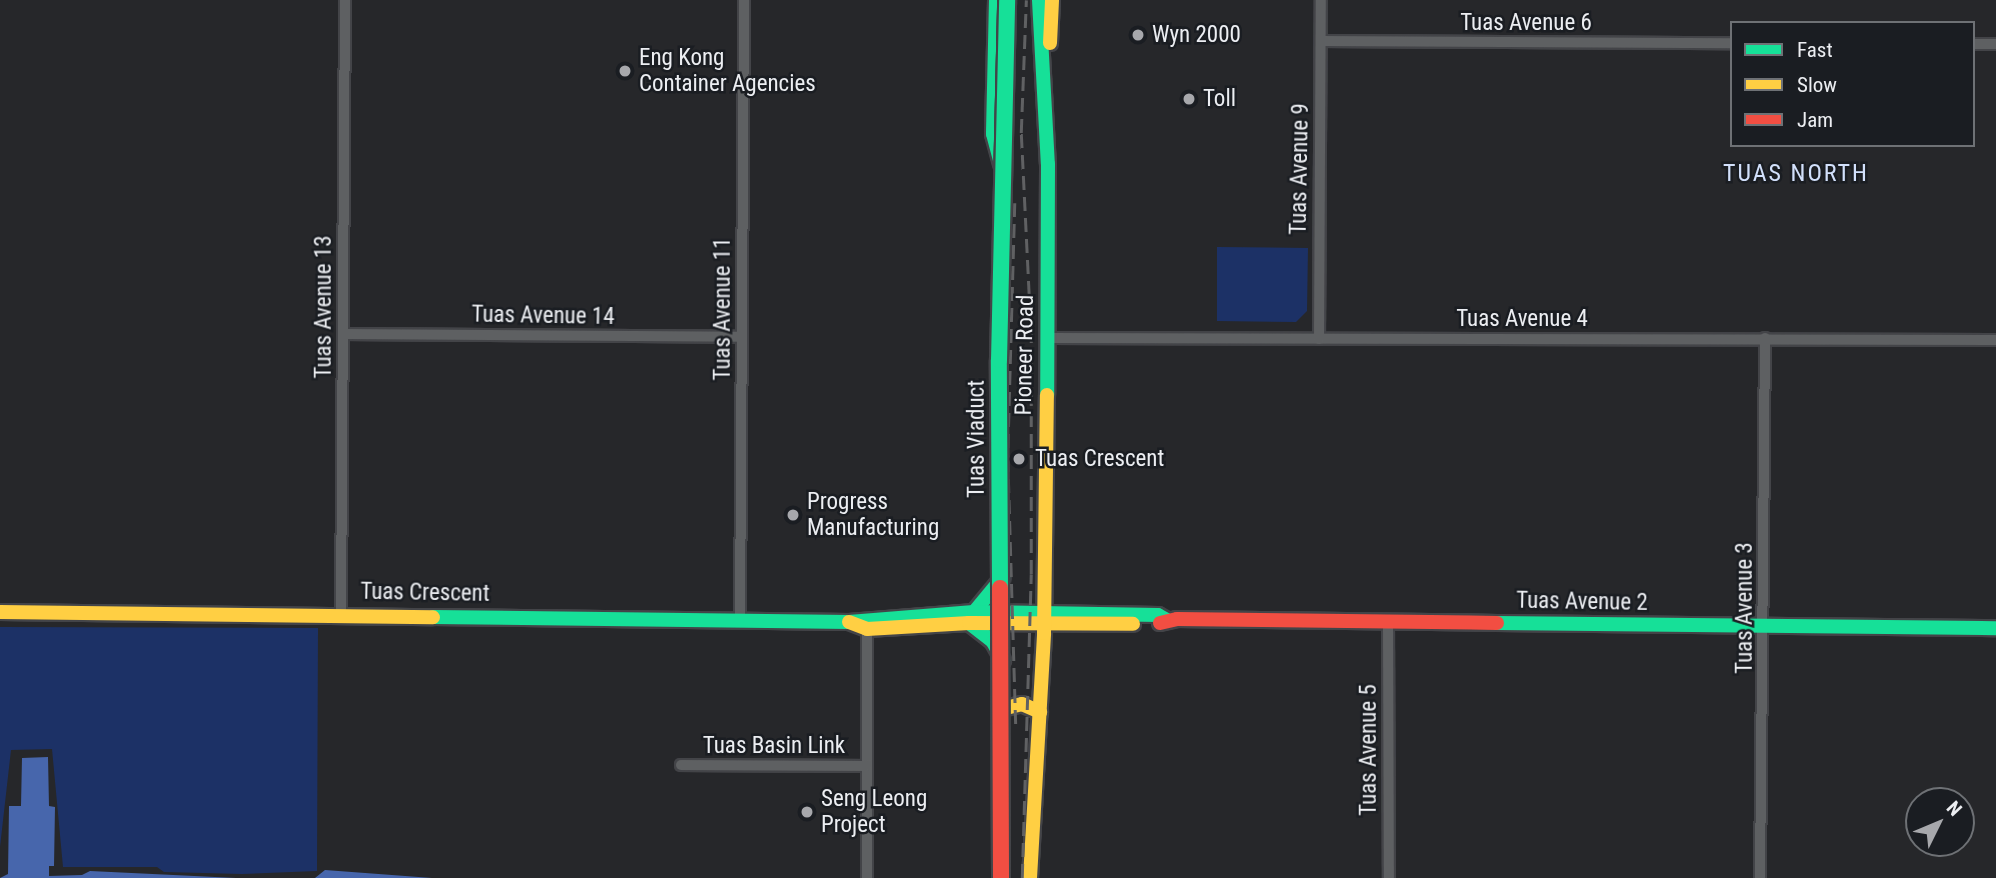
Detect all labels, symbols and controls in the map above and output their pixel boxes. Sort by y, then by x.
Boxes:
street label: Tuas Avenue 6 [1460,9,1592,37]
place label: Wyn 2000 [1152,21,1241,49]
legend [1730,21,1975,147]
marker: Wyn 2000 [1130,27,1146,43]
text: Fast [1797,38,1833,62]
place label: Eng Kong Container Agencies [639,44,816,98]
marker: Eng Kong Container Agencies [617,63,633,79]
text: Slow [1797,73,1837,97]
place label: Toll [1203,85,1236,113]
marker: Toll [1181,91,1197,107]
street label: Tuas Avenue 9 [1285,103,1315,235]
text: Jam [1797,108,1833,132]
district label: TUAS NORTH [1724,160,1868,188]
street label: Tuas Avenue 13 [310,235,338,379]
street label: Tuas Avenue 11 [709,237,737,381]
street label: Pioneer Road [1010,294,1040,416]
street label: Tuas Avenue 14 [471,301,615,331]
street label: Tuas Avenue 4 [1456,305,1588,333]
street label: Tuas Viaduct [963,380,991,498]
place label: Tuas Crescent [1035,445,1164,473]
marker: Tuas Crescent [1009,449,1029,469]
place label: Progress Manufacturing [807,488,939,542]
marker: Progress Manufacturing [785,507,801,523]
street label: Tuas Avenue 3 [1731,542,1759,674]
street label: Tuas Crescent [360,578,490,608]
street label: Tuas Avenue 2 [1516,587,1648,617]
street label: Tuas Avenue 5 [1355,684,1383,816]
street label: Tuas Basin Link [703,732,845,760]
place label: Seng Leong Project [821,785,927,839]
north arrow [1905,787,1975,857]
text: N [1942,797,1967,821]
marker: Seng Leong Project [799,804,815,820]

